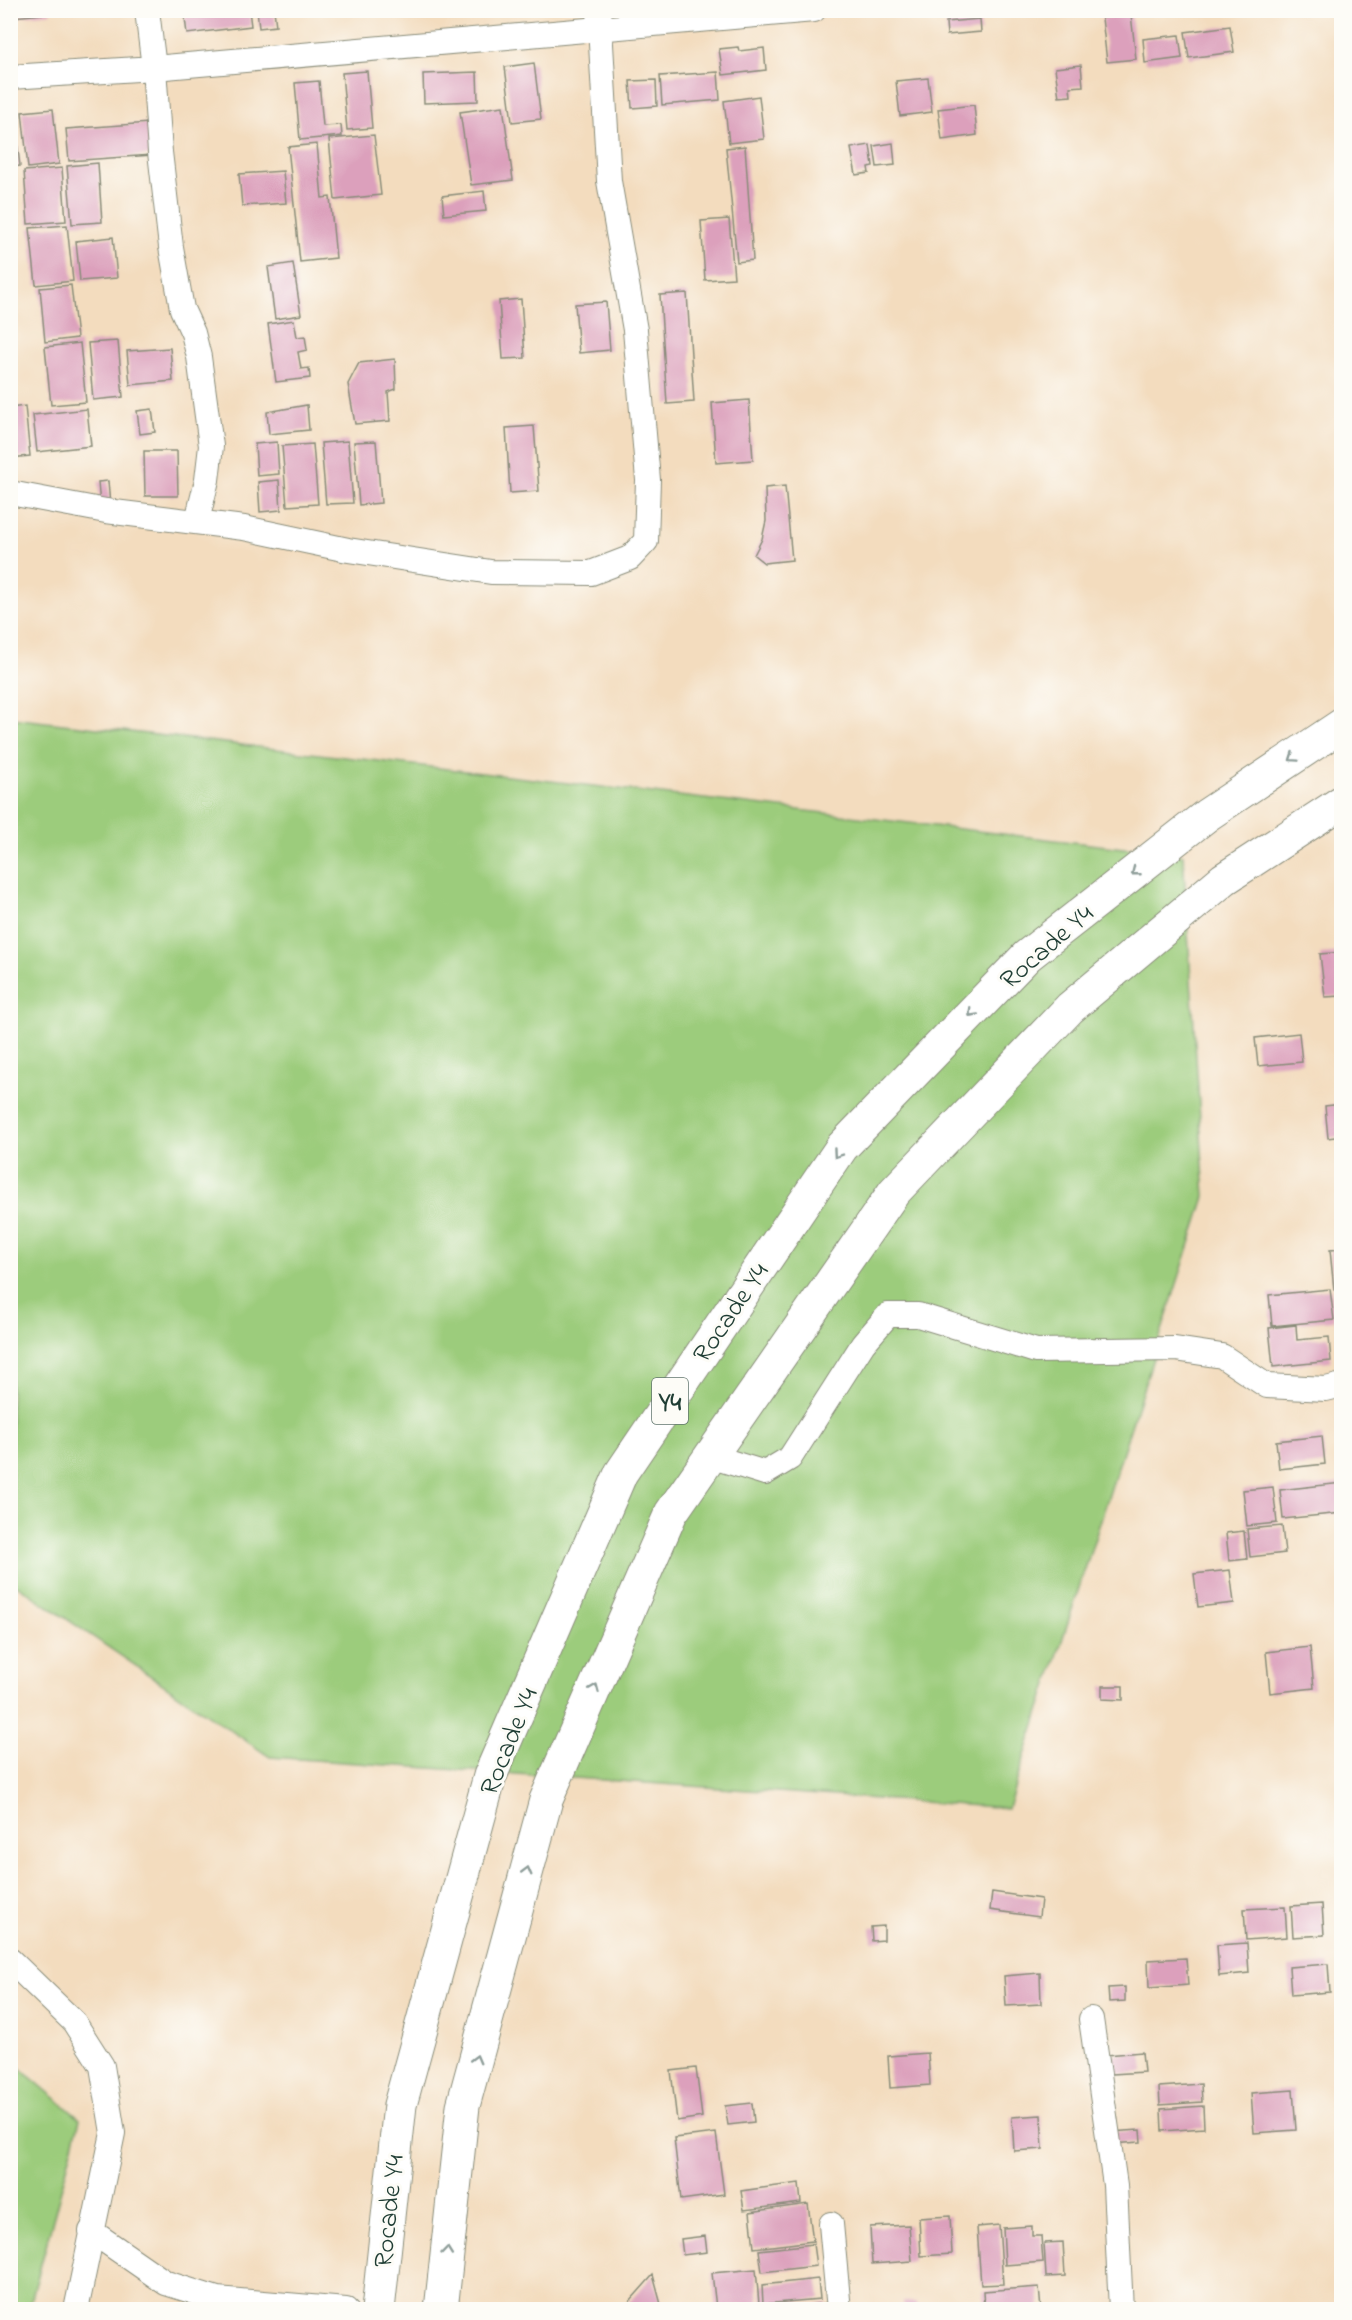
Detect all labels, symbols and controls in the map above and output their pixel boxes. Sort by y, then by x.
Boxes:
one-way arrow [1289,751,1300,762]
one-way arrow [1131,864,1142,875]
street label: Rocade Y4 [992,896,1103,1000]
one-way arrow [968,1006,979,1016]
one-way arrow [834,1147,845,1158]
street label: Rocade Y4 [684,1256,780,1371]
road number: Y4 [652,1378,688,1424]
street label: Rocade Y4 [471,1682,550,1802]
one-way arrow [587,1684,599,1695]
one-way arrow [520,1866,532,1877]
one-way arrow [468,2054,481,2064]
street label: Rocade Y4 [365,2153,416,2270]
one-way arrow [440,2247,453,2256]

